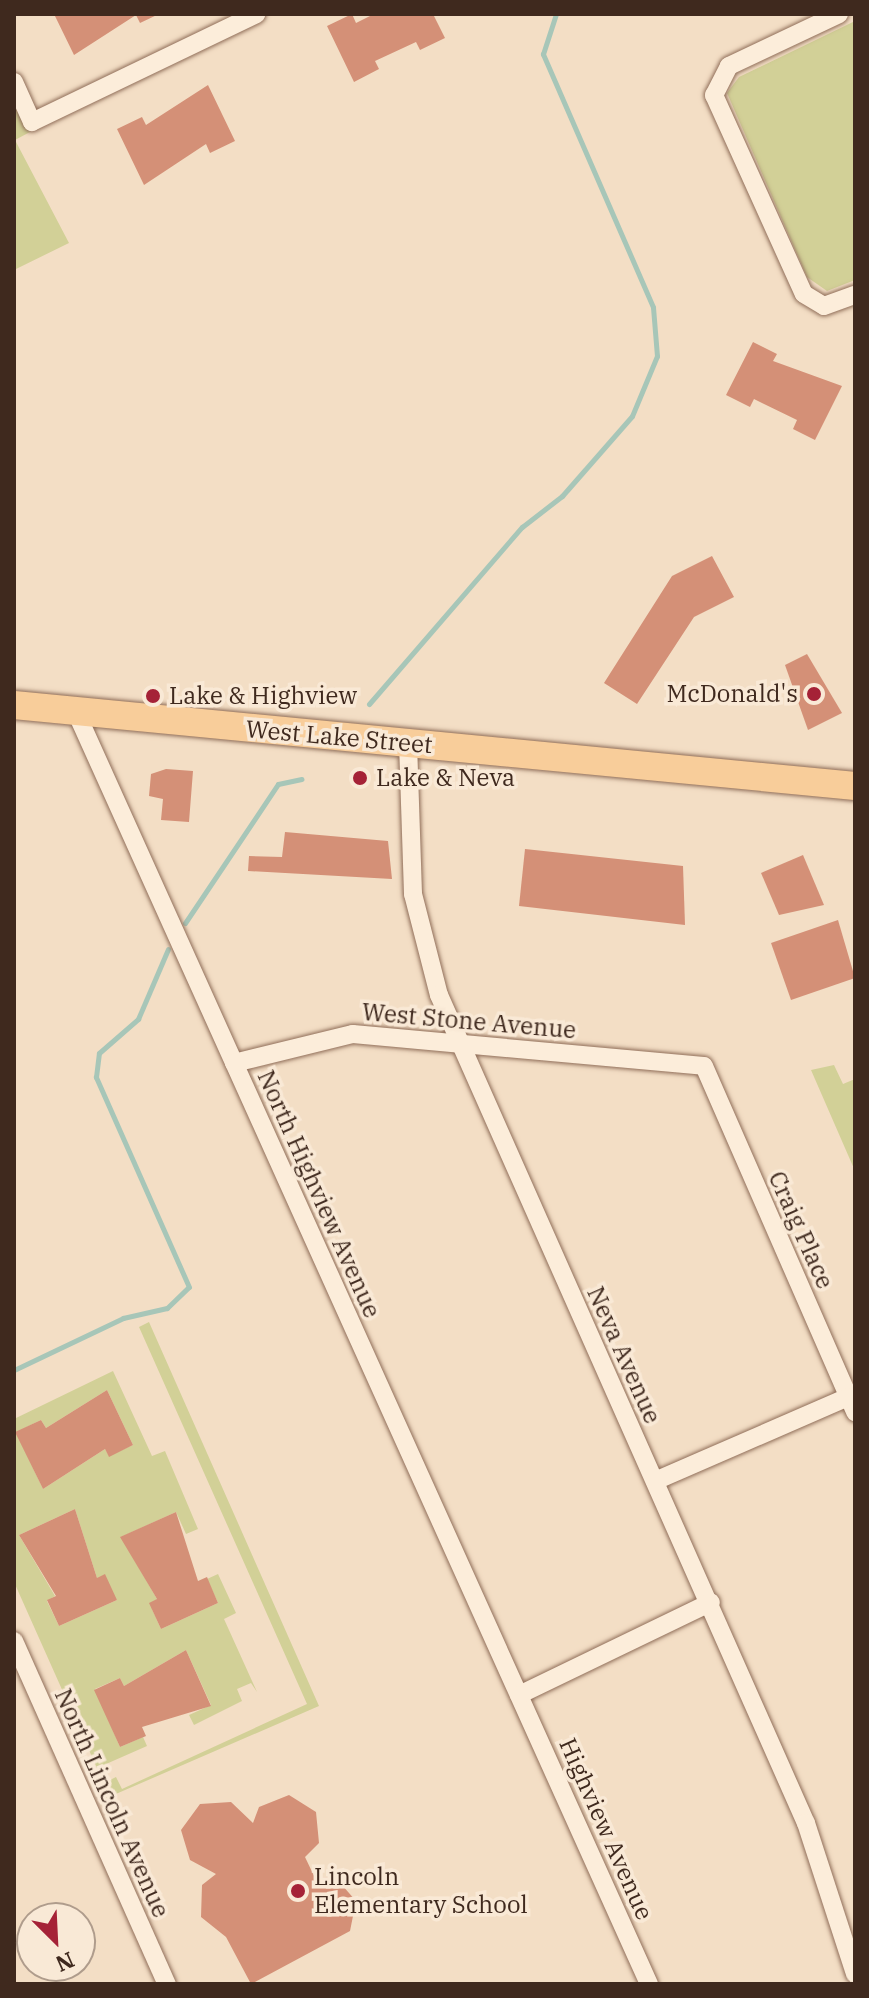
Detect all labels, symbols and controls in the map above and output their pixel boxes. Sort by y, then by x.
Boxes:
place label: McDonald's [666,680,798,708]
place label: Lake & Highview [169,682,357,710]
marker: McDonald's [805,685,823,703]
marker: Lake & Highview [144,687,162,705]
street label: West Lake Street [244,714,434,760]
place label: Lake & Neva [376,764,515,792]
marker: Lake & Neva [351,769,369,787]
street label: West Stone Avenue [361,997,577,1045]
street label: North Highview Avenue [251,1066,387,1322]
street label: Craig Place [762,1167,840,1293]
street label: Neva Avenue [581,1282,667,1428]
street label: North Lincoln Avenue [49,1684,175,1922]
street label: Highview Avenue [553,1734,659,1924]
place label: Lincoln Elementary School [314,1863,528,1919]
marker: Lincoln Elementary School [289,1882,307,1900]
north arrow [16,1902,96,1982]
text: N [51,1946,79,1979]

